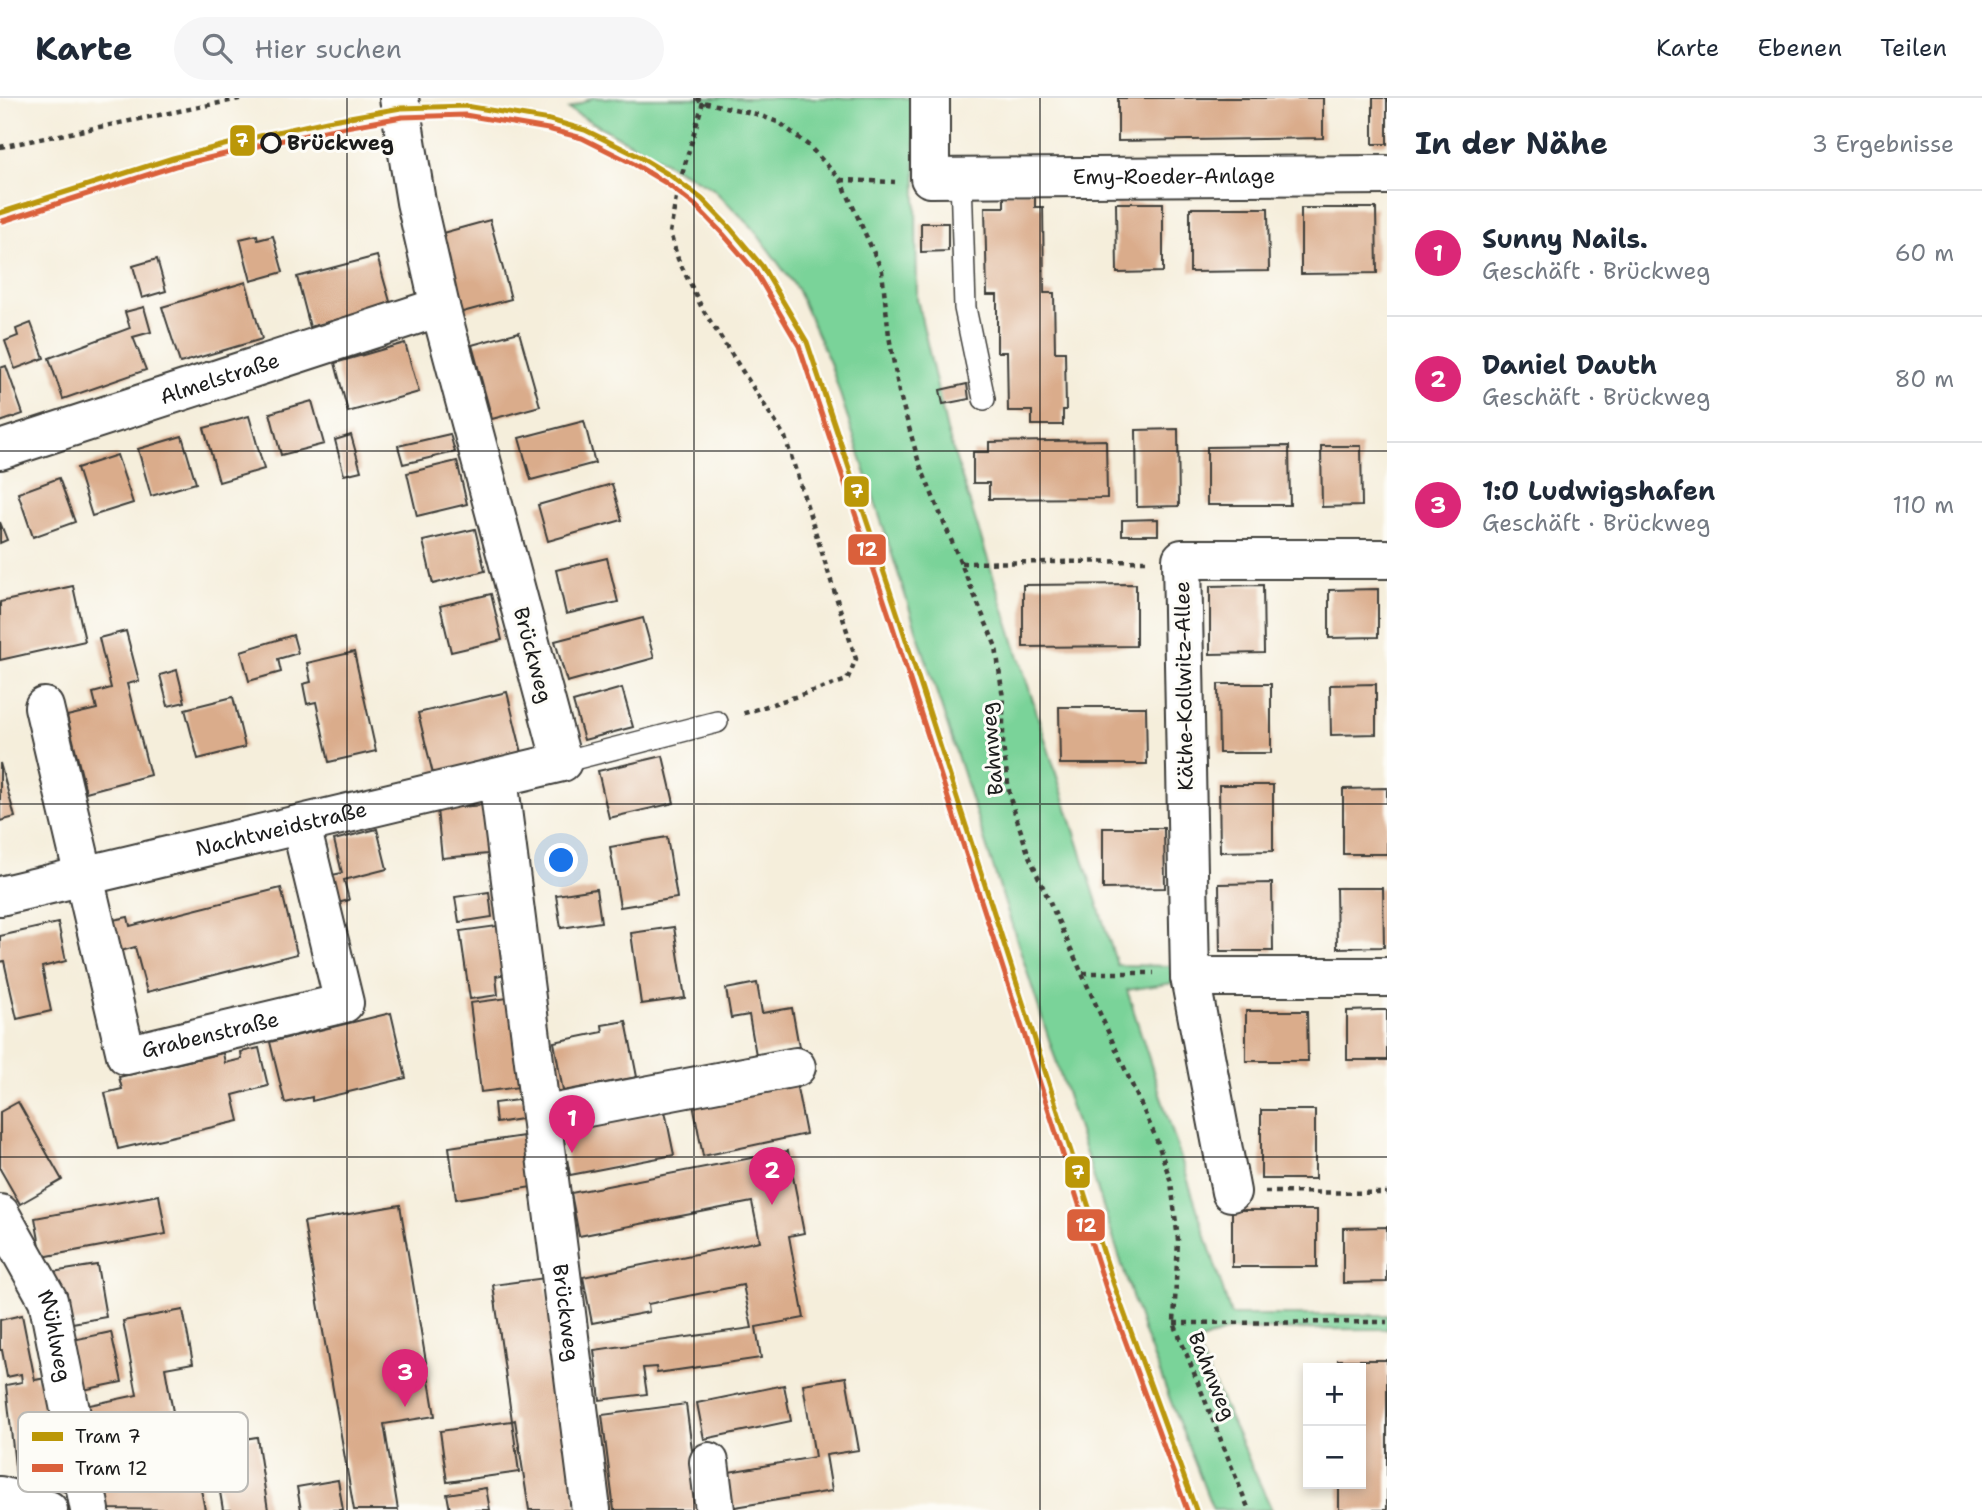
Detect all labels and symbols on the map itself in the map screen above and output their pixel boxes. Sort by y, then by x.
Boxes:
line badge: 7 [229,124,256,157]
text: 7 [235,128,249,153]
place label: Brückweg [287,129,394,157]
marker: Brückweg [261,133,281,153]
street label: Emy-Roeder-Anlage [1073,162,1275,191]
street label: Almelstraße [156,346,283,411]
line badge: 7 [843,475,870,508]
text: 7 [850,479,864,504]
line badge: 12 [847,533,887,566]
text: 12 [856,537,878,562]
street label: Käthe-Kollwitz-Allee [1168,581,1200,791]
street label: Brückweg [507,604,559,706]
street label: Bahnweg [974,701,1010,797]
street label: Nachtweidstraße [193,795,370,863]
your location [544,843,578,877]
street label: Grabenstraße [139,1005,282,1065]
pin: 1 [549,1095,595,1153]
pin: 2 [749,1147,795,1205]
line badge: 7 [1064,1155,1091,1189]
text: 7 [1071,1160,1085,1185]
line badge: 12 [1066,1208,1106,1242]
text: 12 [1075,1213,1097,1238]
street label: Brückweg [546,1262,586,1363]
street label: Mühlweg [31,1284,78,1384]
street label: Bahnweg [1182,1328,1242,1424]
pin: 3 [382,1349,428,1407]
legend [18,1412,248,1492]
text: Tram 7 [75,1424,141,1449]
text: Tram 12 [75,1456,148,1481]

